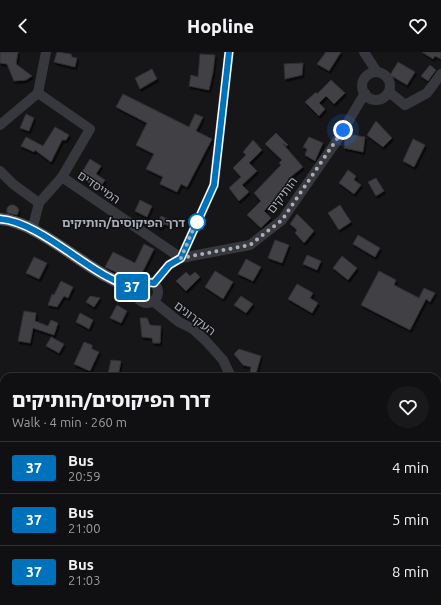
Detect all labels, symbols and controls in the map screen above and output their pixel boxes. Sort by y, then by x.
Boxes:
icon: back [12,15,34,37]
icon: heart [407,15,429,37]
text: Hopline [187,16,254,36]
your location [333,120,353,140]
street label: המייסדים [75,168,123,206]
street label: הותיקים [264,174,300,216]
marker: דרך הפיקוסים/הותיקים [188,213,206,231]
place label: דרך הפיקוסים/הותיקים [62,216,185,229]
line badge: 37 [114,274,150,300]
text: 37 [124,279,140,295]
street label: העקרונים [172,298,218,338]
button: heart [387,386,429,428]
text: דרך הפיקוסים/הותיקים [12,389,210,411]
text: Walk · 4 min · 260 m [12,415,127,429]
text: Bus [68,452,94,469]
text: 4 min [392,459,429,476]
text: 37 [26,460,42,476]
text: 20:59 [68,469,101,483]
text: Bus [68,504,94,521]
text: 5 min [392,511,429,528]
text: 37 [26,512,42,528]
text: 21:00 [68,521,101,535]
text: Bus [68,556,94,573]
text: 8 min [392,563,429,580]
text: 37 [26,564,42,580]
text: 21:03 [68,573,101,587]

